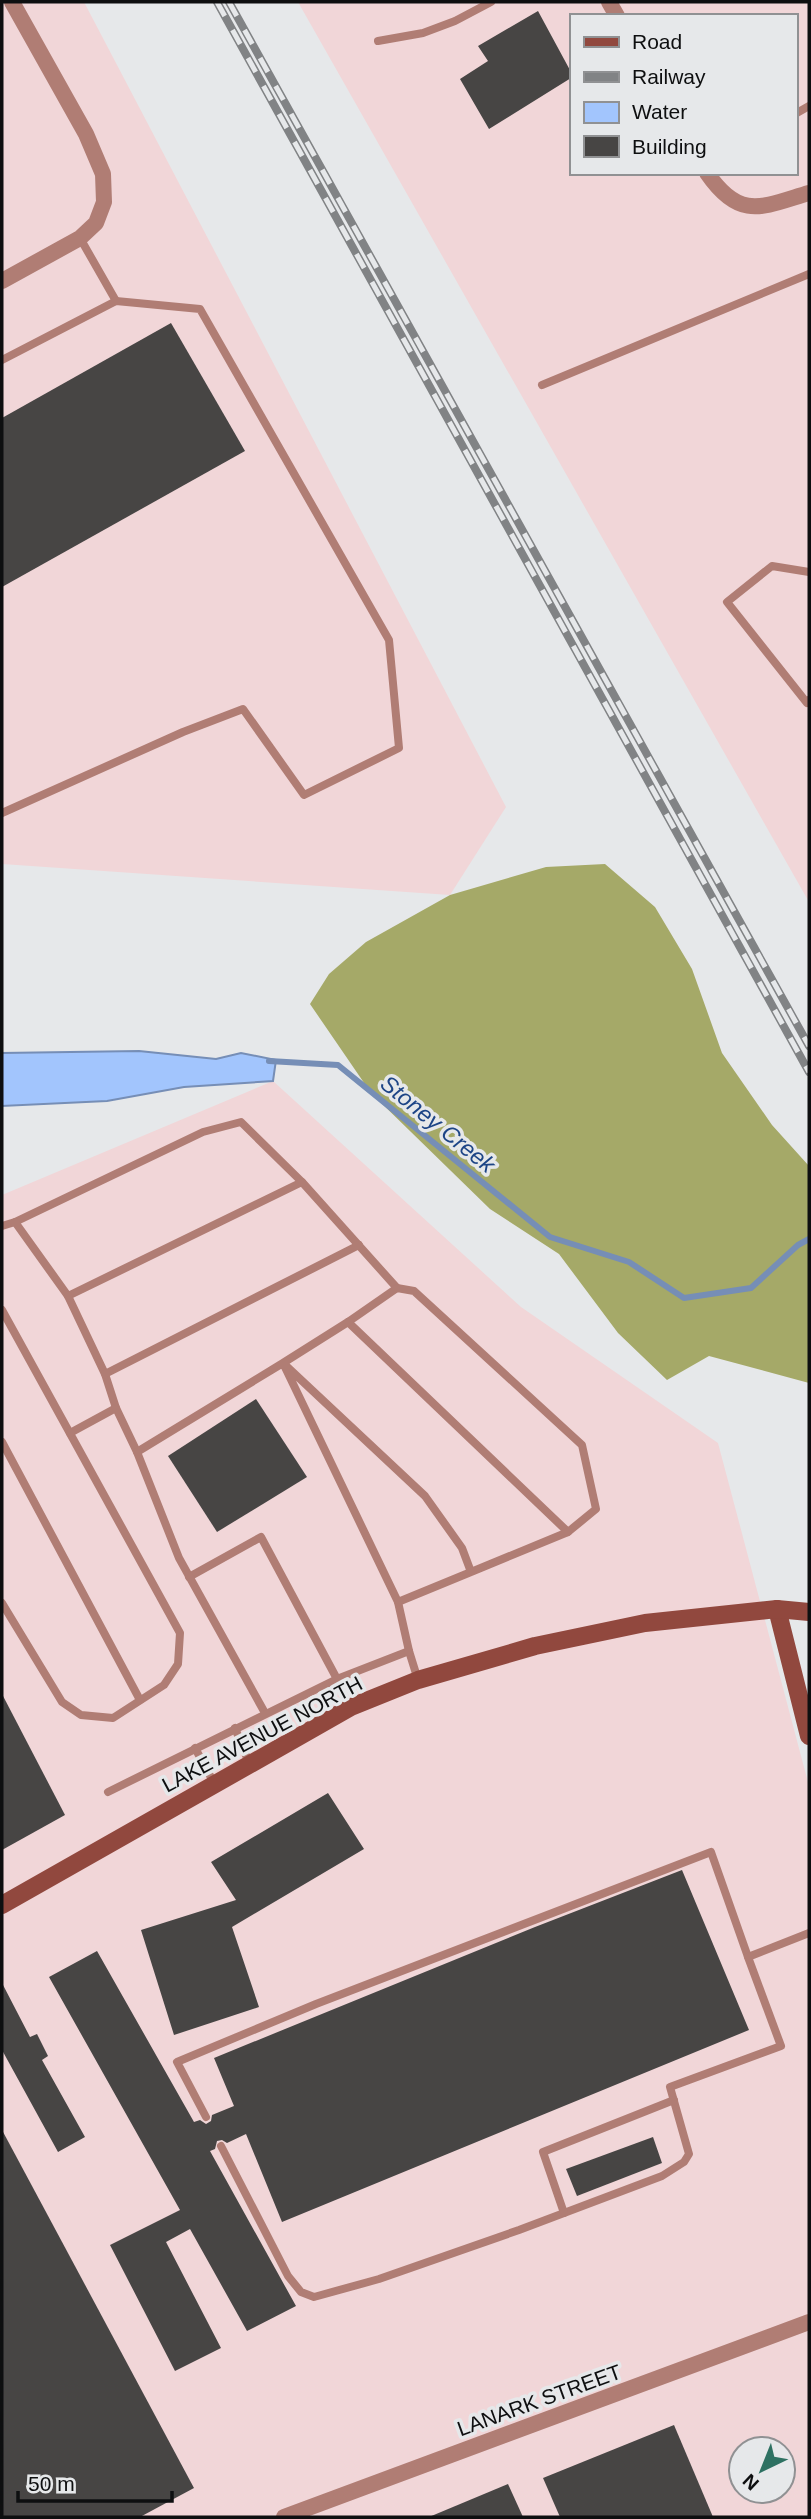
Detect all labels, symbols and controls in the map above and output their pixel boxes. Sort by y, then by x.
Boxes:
legend [570,14,797,175]
text: Road [632,30,682,53]
text: Railway [632,65,706,88]
text: Water [632,100,687,123]
text: Building [632,135,707,158]
water label: Stoney Creek [376,1070,501,1179]
street label: LAKE AVENUE NORTH [158,1671,366,1797]
street label: LANARK STREET [454,2360,624,2440]
north arrow [727,2435,797,2505]
scale bar [18,2460,172,2504]
text: N [739,2470,763,2494]
text: 50 m [28,2472,75,2495]

